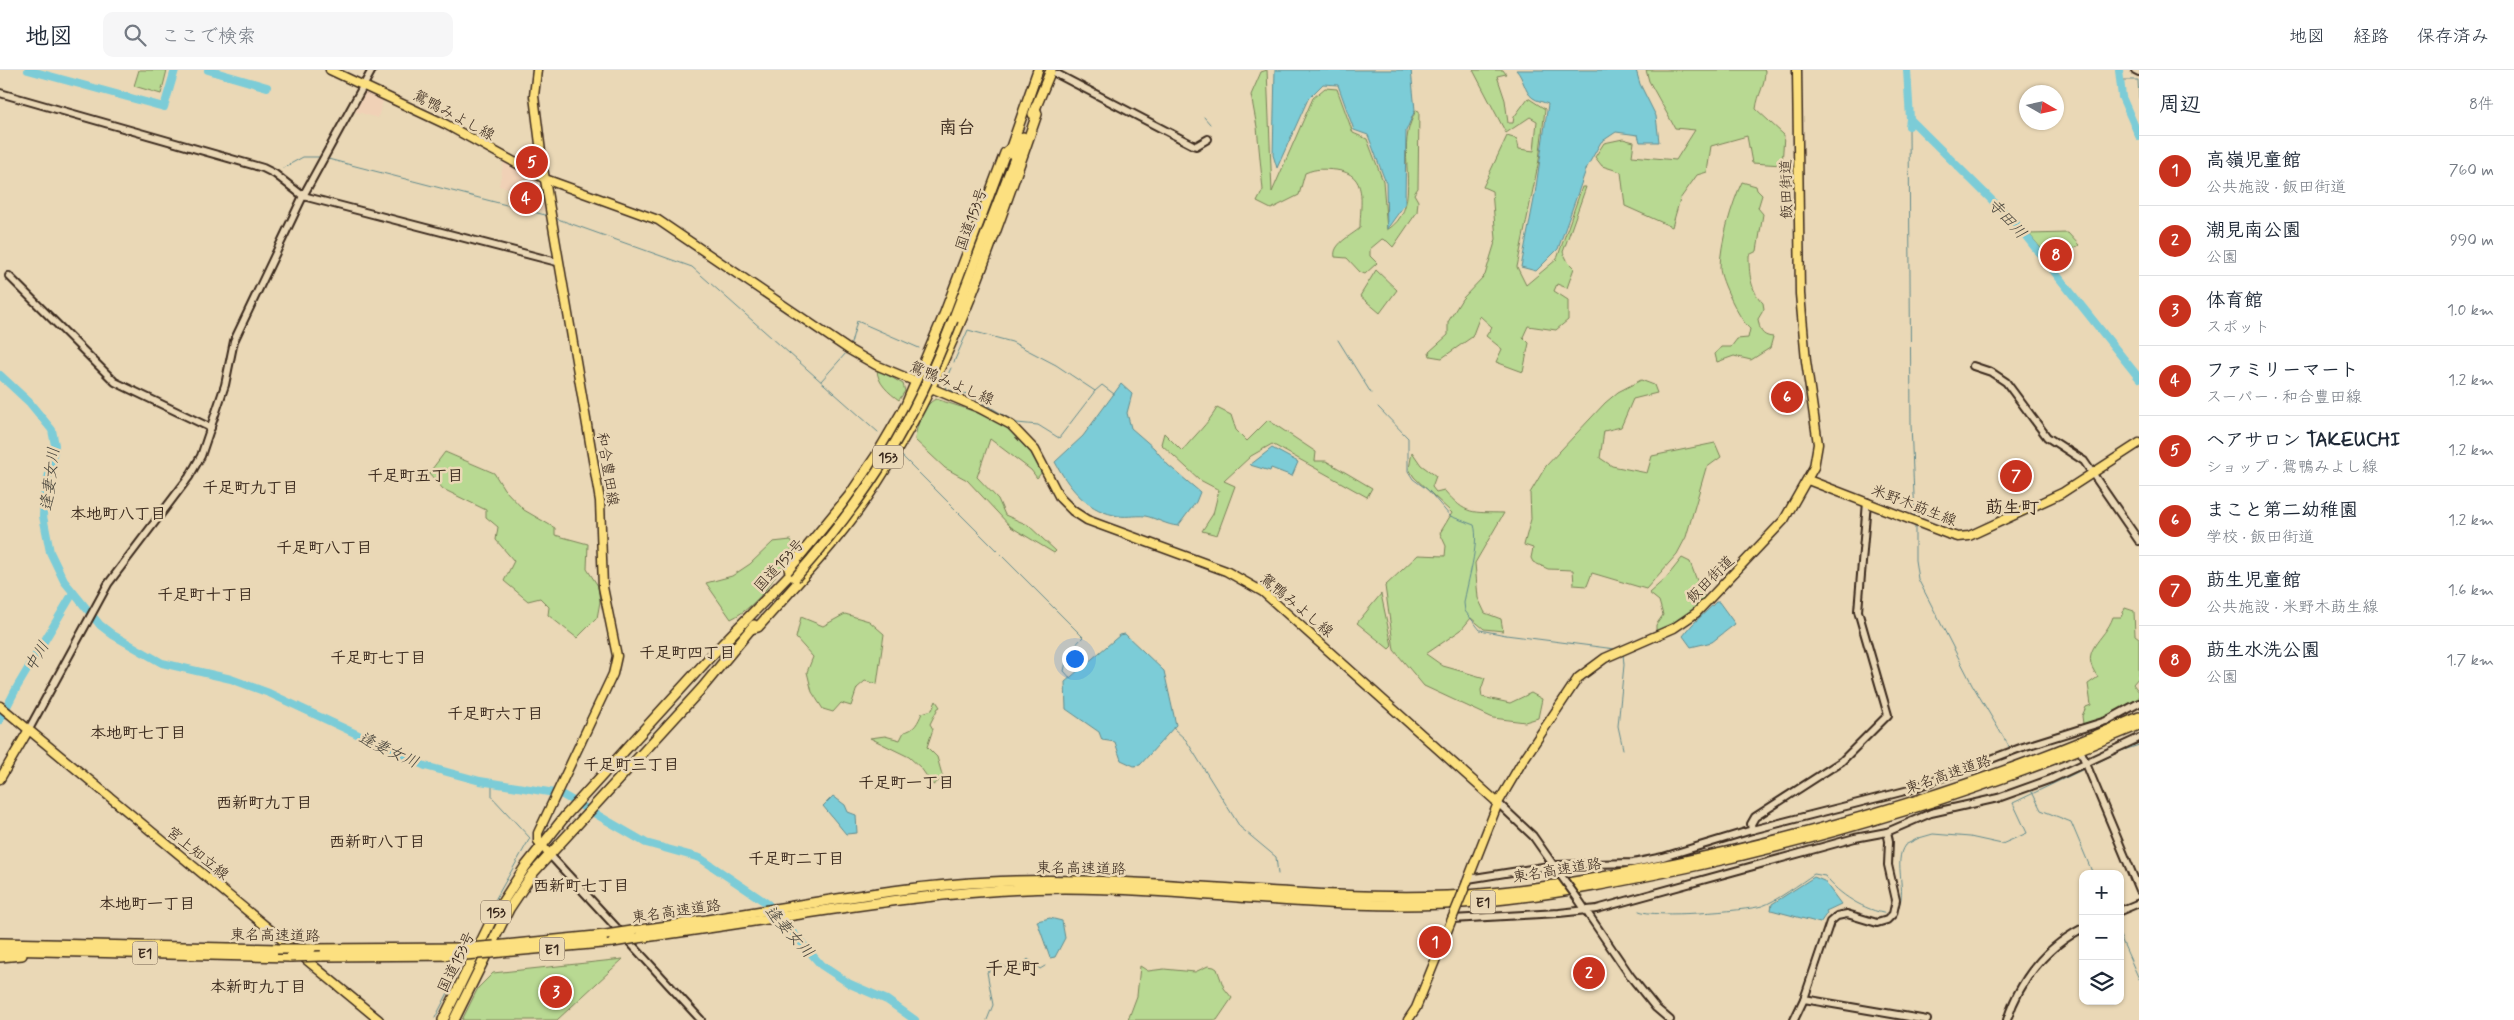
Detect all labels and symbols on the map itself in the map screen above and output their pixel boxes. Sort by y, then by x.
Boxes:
north arrow [2019,85,2064,130]
street label: 鴛鴨みよし線 [409,86,498,146]
district label: 南台 [939,116,975,140]
pin: 5 [516,143,548,181]
street label: 飯田街道 [1776,159,1798,219]
pin: 4 [510,179,542,217]
street label: 国道153号 [951,185,993,254]
water label: 寺田川 [1983,194,2031,244]
pin: 8 [2040,236,2072,274]
street label: 鴛鴨みよし線 [906,357,997,411]
pin: 6 [1771,378,1803,416]
street label: 和合豊田線 [591,431,623,508]
water label: 逢妻女川 [36,446,65,512]
road number: 153 [873,446,903,468]
pin: 7 [2000,457,2032,495]
district label: 千足町五丁目 [367,466,463,487]
district label: 千足町九丁目 [202,478,298,499]
street label: 米野木莇生線 [1868,480,1959,531]
district label: 莇生町 [1985,496,2039,520]
district label: 本地町八丁目 [70,504,166,525]
street label: 国道153号 [750,535,809,597]
district label: 千足町八丁目 [276,538,372,559]
street label: 飯田街道 [1682,551,1739,608]
street label: 鴛鴨みよし線 [1255,569,1337,642]
district label: 千足町十丁目 [157,585,253,606]
water label: 中川 [20,638,54,676]
district label: 千足町四丁目 [639,643,735,664]
your location [1062,646,1088,672]
district label: 千足町七丁目 [330,648,426,669]
district label: 千足町六丁目 [447,704,543,725]
district label: 本地町七丁目 [90,723,186,744]
water label: 逢妻女川 [355,727,422,773]
street label: 東名高速道路 [1903,751,1994,799]
district label: 千足町三丁目 [583,755,679,776]
district label: 千足町一丁目 [858,773,954,794]
district label: 西新町九丁目 [216,793,312,814]
street label: 宮上知立線 [162,822,233,885]
district label: 西新町八丁目 [329,832,425,853]
district label: 千足町二丁目 [748,849,844,870]
street label: 東名高速道路 [1511,854,1603,888]
street label: 東名高速道路 [1036,858,1126,880]
district label: 西新町七丁目 [533,876,629,897]
road number: E1 [1470,890,1496,914]
district label: 本地町一丁目 [99,894,195,915]
street label: 東名高速道路 [630,896,722,928]
road number: 153 [481,900,511,924]
water label: 逢妻女川 [760,901,818,963]
pin: 1 [1419,923,1451,961]
street label: 東名高速道路 [230,925,320,947]
street label: 国道153号 [433,928,480,996]
road number: E1 [540,938,564,961]
road number: E1 [132,941,158,964]
pin: 2 [1573,954,1605,992]
district label: 千足町 [985,957,1039,981]
pin: 3 [540,973,572,1011]
district label: 本新町九丁目 [210,977,306,998]

